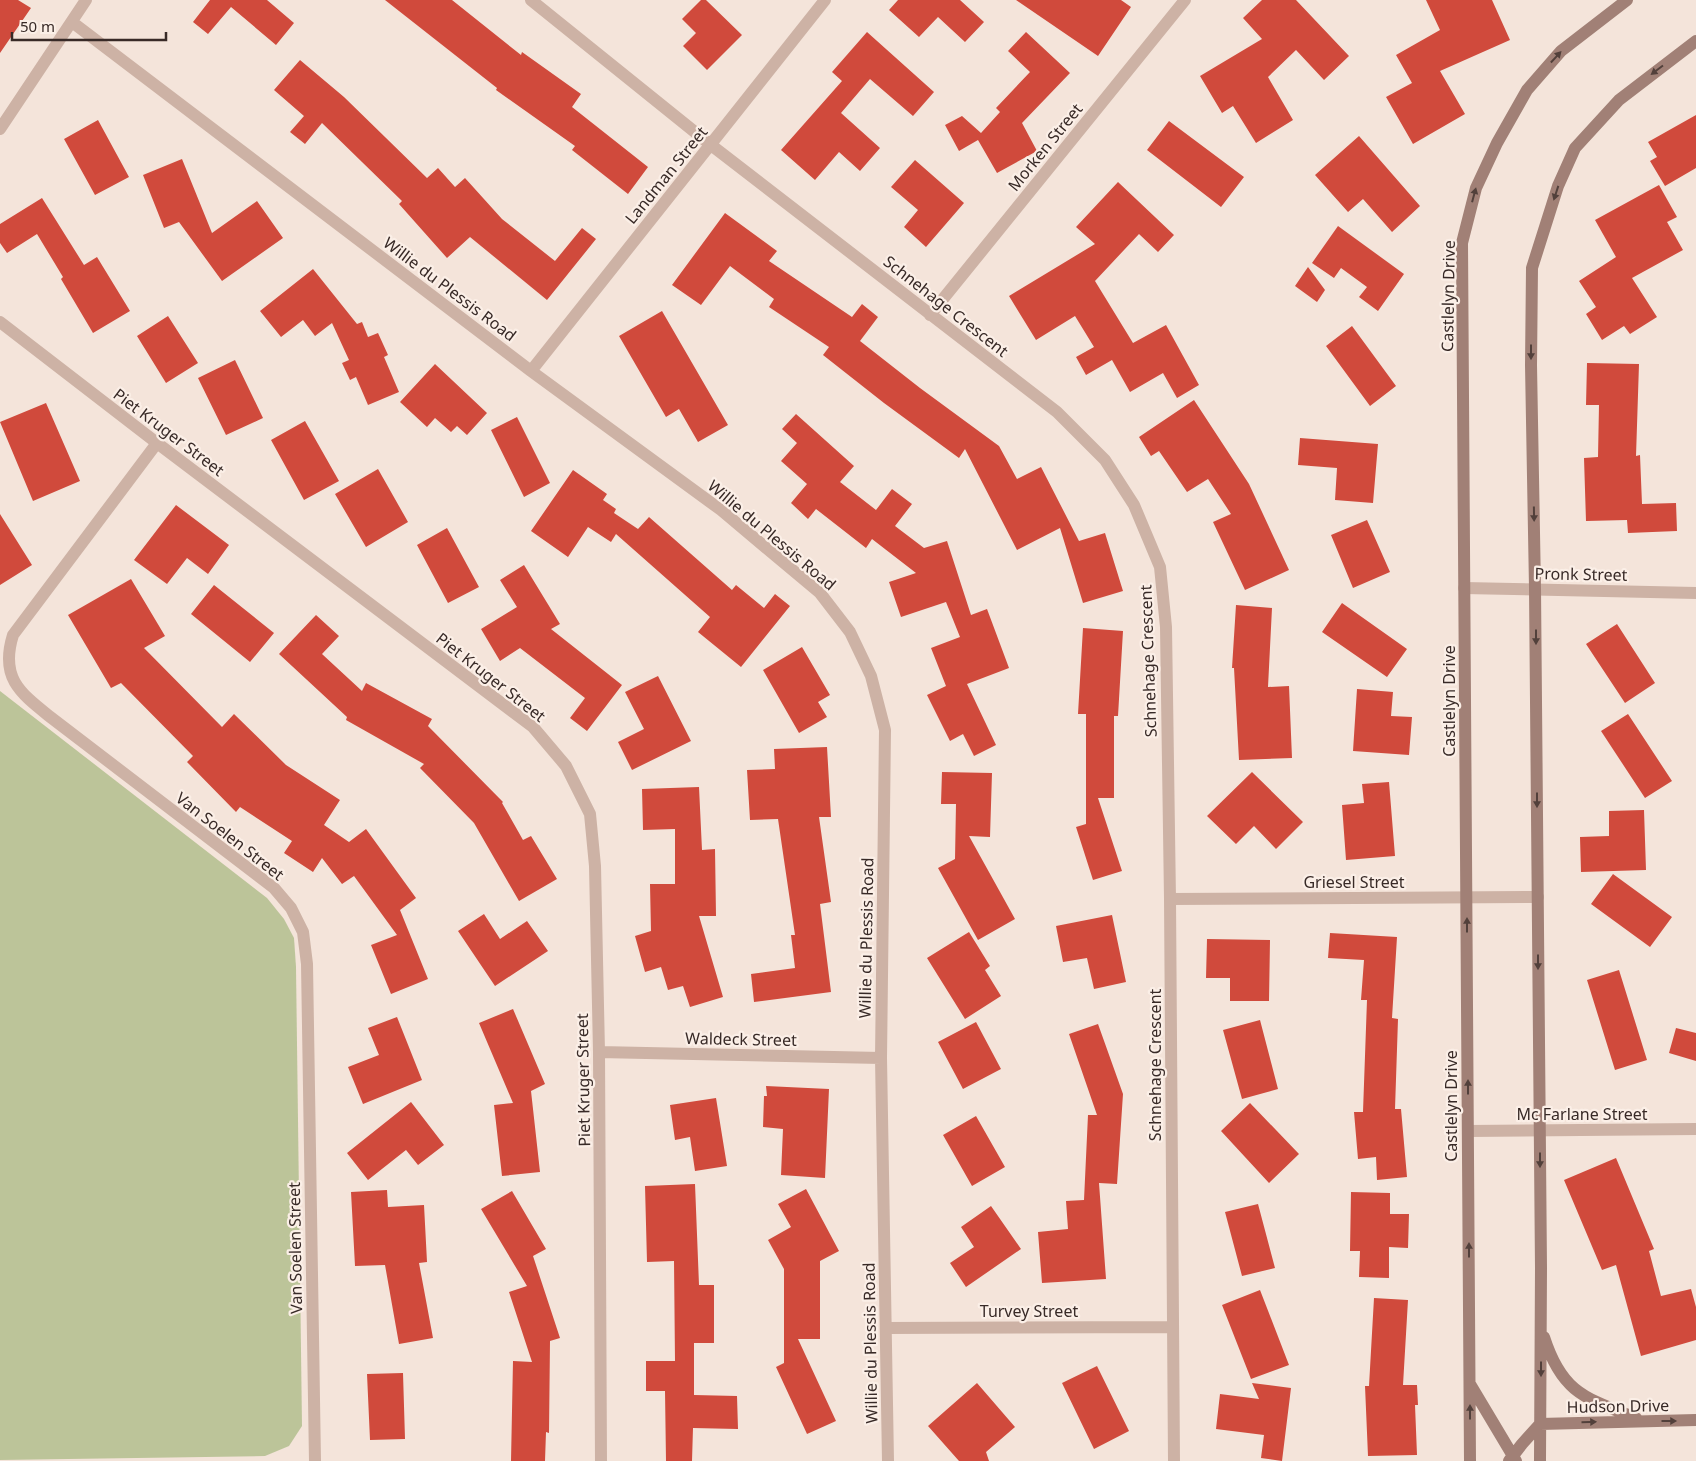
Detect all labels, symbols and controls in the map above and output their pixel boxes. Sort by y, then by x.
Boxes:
scale bar [12,10,166,42]
text: 50 m [20,16,55,36]
one-way arrow [1550,51,1562,63]
one-way arrow [1651,65,1664,76]
street label: Morken Street [1003,98,1087,196]
street label: Landman Street [620,121,712,228]
one-way arrow [1551,186,1559,201]
one-way arrow [1471,188,1479,203]
street label: Willie du Plessis Road [379,232,521,346]
street label: Castlelyn Drive [1436,240,1460,352]
street label: Schnehage Crescent [879,250,1013,362]
one-way arrow [1527,344,1535,360]
street label: Piet Kruger Street [109,383,229,481]
street label: Willie du Plessis Road [703,475,841,595]
one-way arrow [1530,506,1538,522]
street label: Pronk Street [1534,562,1628,586]
street label: Schnehage Crescent [1134,584,1162,738]
street label: Piet Kruger Street [432,627,551,727]
one-way arrow [1532,629,1540,645]
street label: Castlelyn Drive [1438,645,1460,757]
street label: Van Soelen Street [171,787,289,885]
one-way arrow [1533,792,1541,808]
street label: Willie du Plessis Road [854,857,878,1019]
street label: Griesel Street [1303,871,1405,893]
one-way arrow [1463,917,1471,933]
one-way arrow [1535,954,1543,970]
street label: Schnehage Crescent [1144,988,1166,1141]
street label: Piet Kruger Street [571,1013,595,1147]
street label: Waldeck Street [685,1027,797,1051]
street label: Castlelyn Drive [1440,1050,1462,1162]
one-way arrow [1463,1079,1471,1095]
street label: Mc Farlane Street [1516,1103,1648,1125]
one-way arrow [1536,1152,1544,1168]
street label: Van Soelen Street [283,1182,307,1314]
one-way arrow [1465,1242,1473,1258]
street label: Willie du Plessis Road [858,1262,882,1424]
street label: Turvey Street [980,1300,1078,1322]
one-way arrow [1537,1361,1545,1377]
street label: Hudson Drive [1567,1394,1669,1418]
one-way arrow [1466,1404,1474,1420]
one-way arrow [1661,1417,1677,1425]
one-way arrow [1581,1418,1597,1426]

